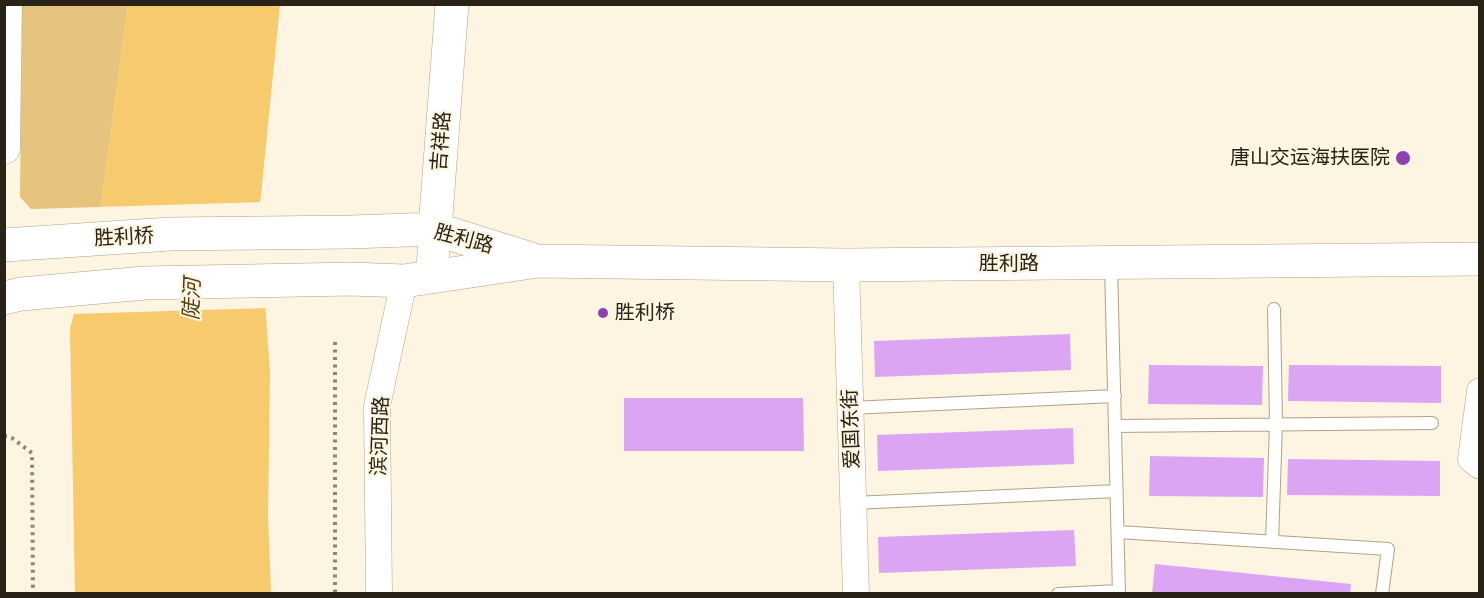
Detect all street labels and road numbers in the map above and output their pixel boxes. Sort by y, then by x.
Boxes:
street label: 吉祥路 [427,110,455,172]
street label: 胜利路 [432,220,496,258]
street label: 胜利桥 [93,223,155,251]
street label: 胜利路 [979,252,1039,276]
street label: 爱国东街 [838,389,864,469]
street label: 滨河西路 [367,396,393,476]

